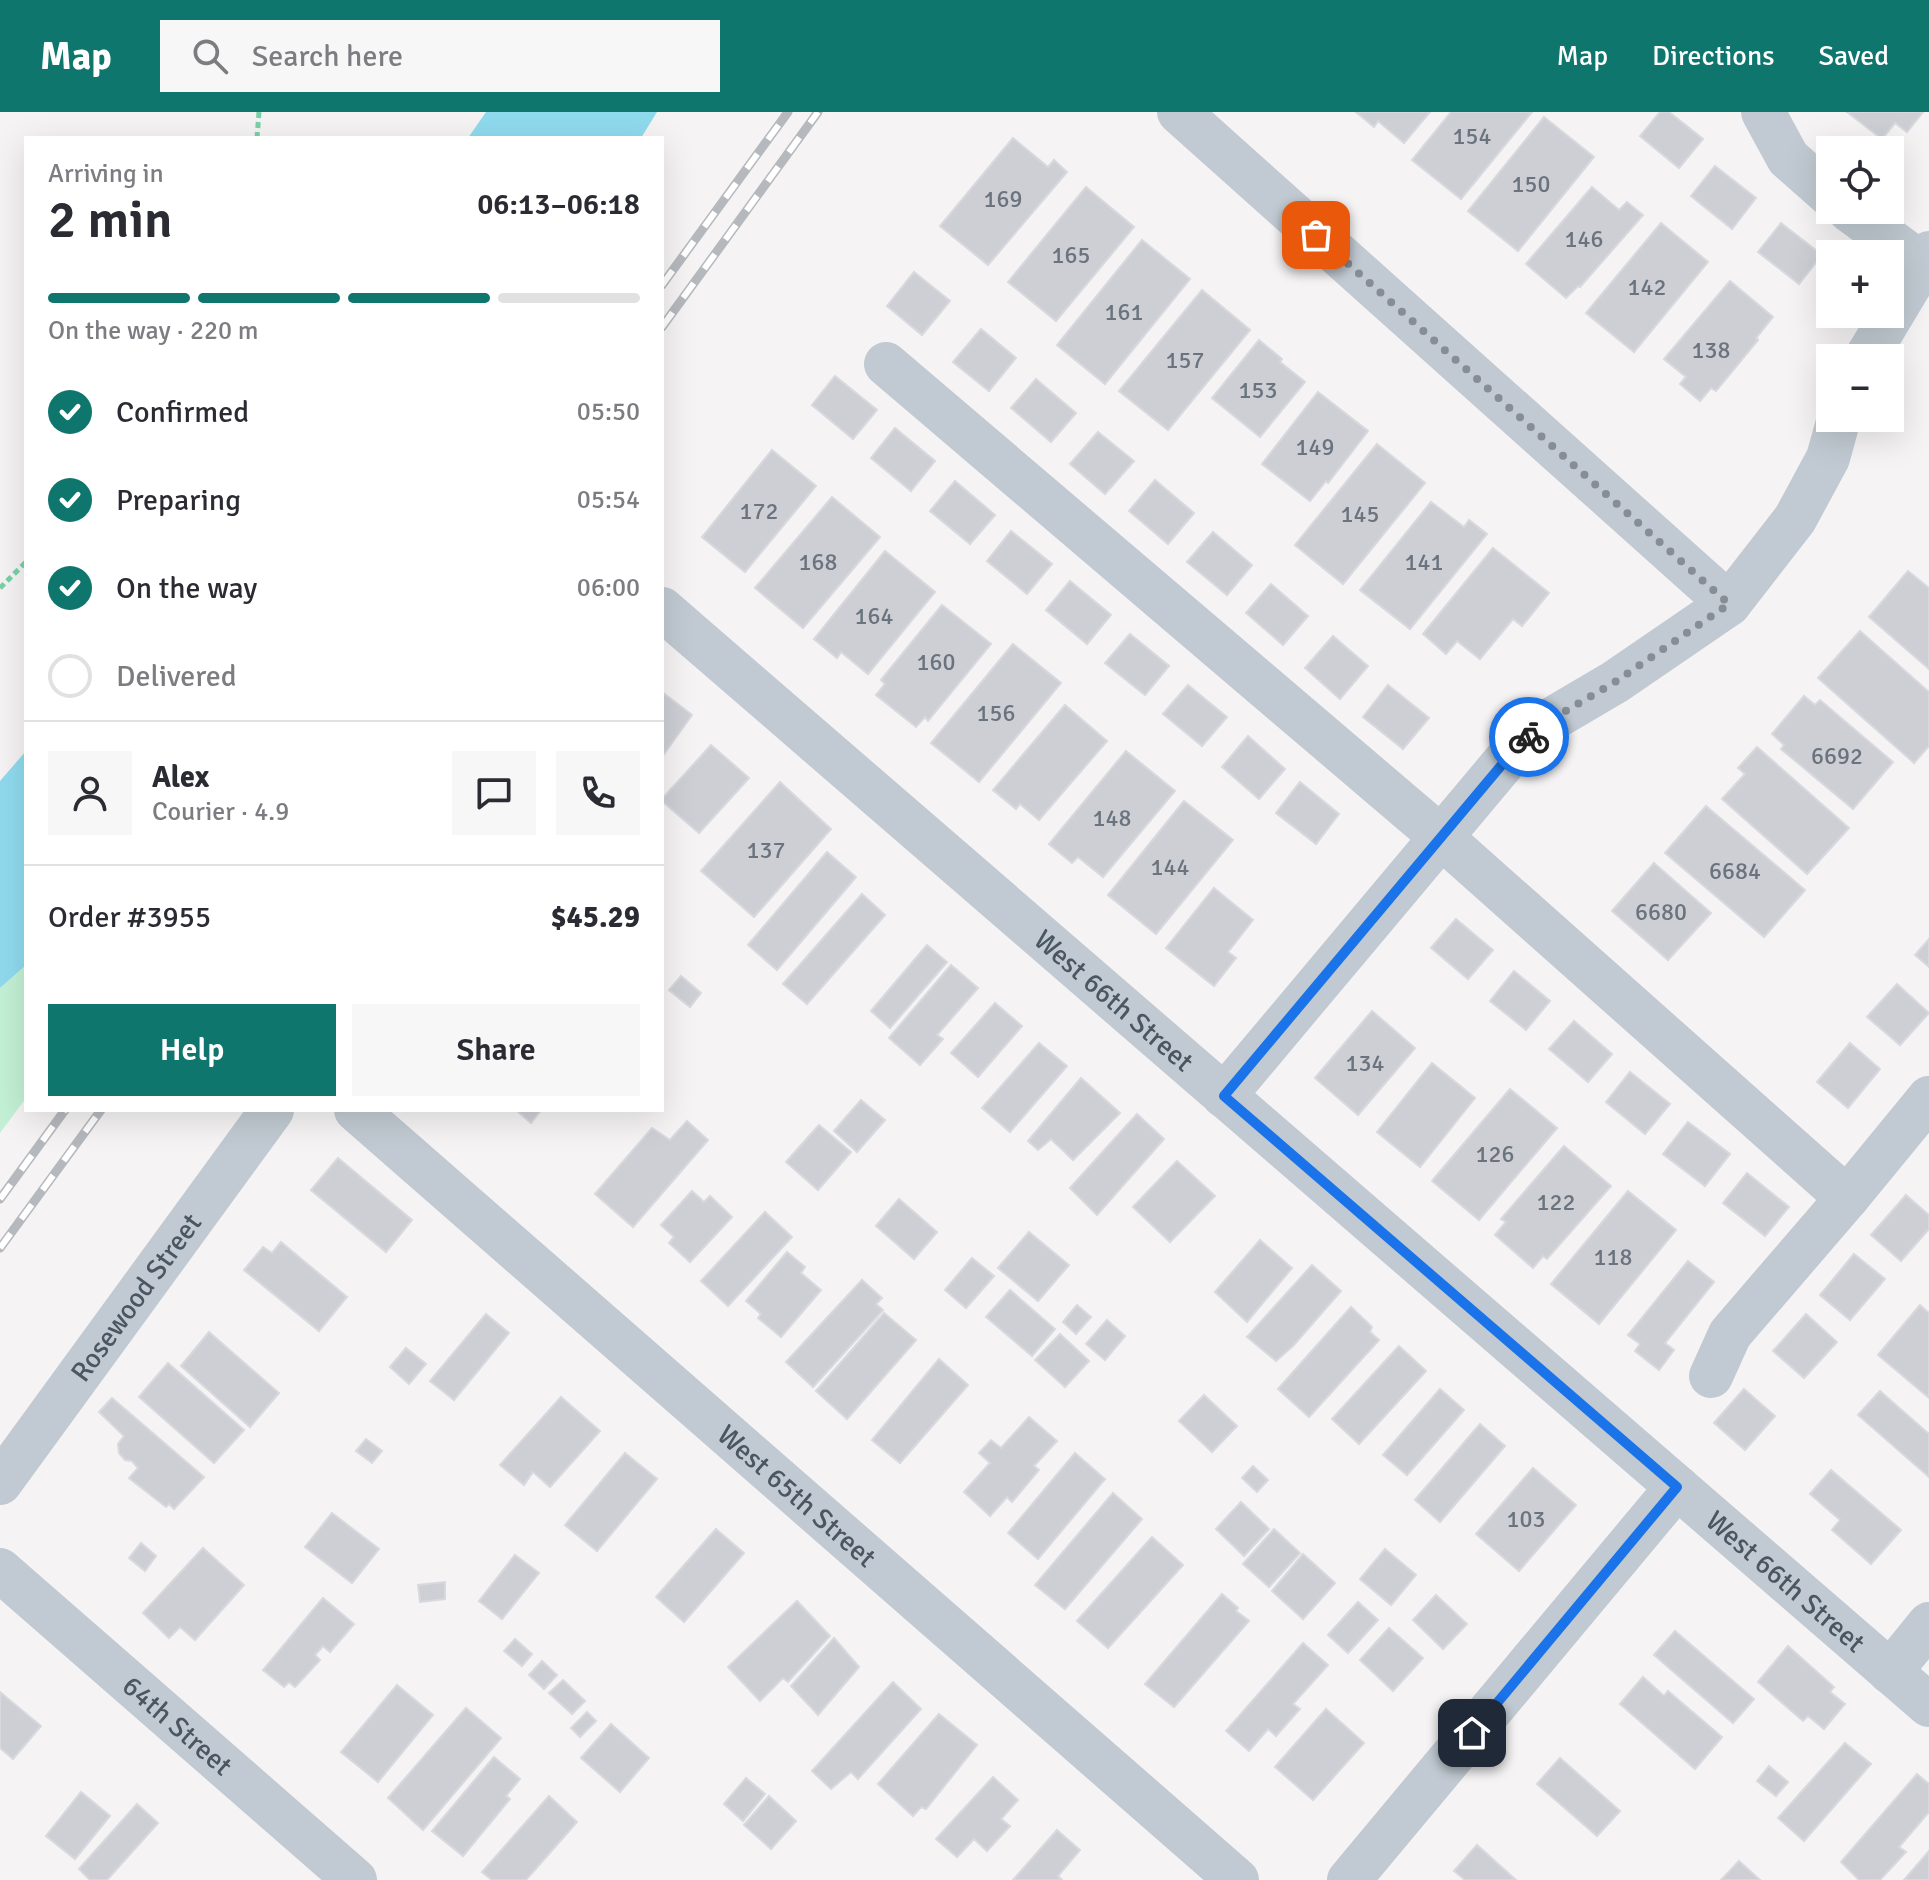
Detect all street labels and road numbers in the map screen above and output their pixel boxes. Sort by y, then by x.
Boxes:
street label: West 66th Street [1027,923,1200,1079]
street label: Rosewood Street [64,1207,209,1389]
street label: West 65th Street [710,1418,883,1575]
street label: West 66th Street [1699,1504,1872,1660]
street label: 64th Street [115,1669,239,1783]

